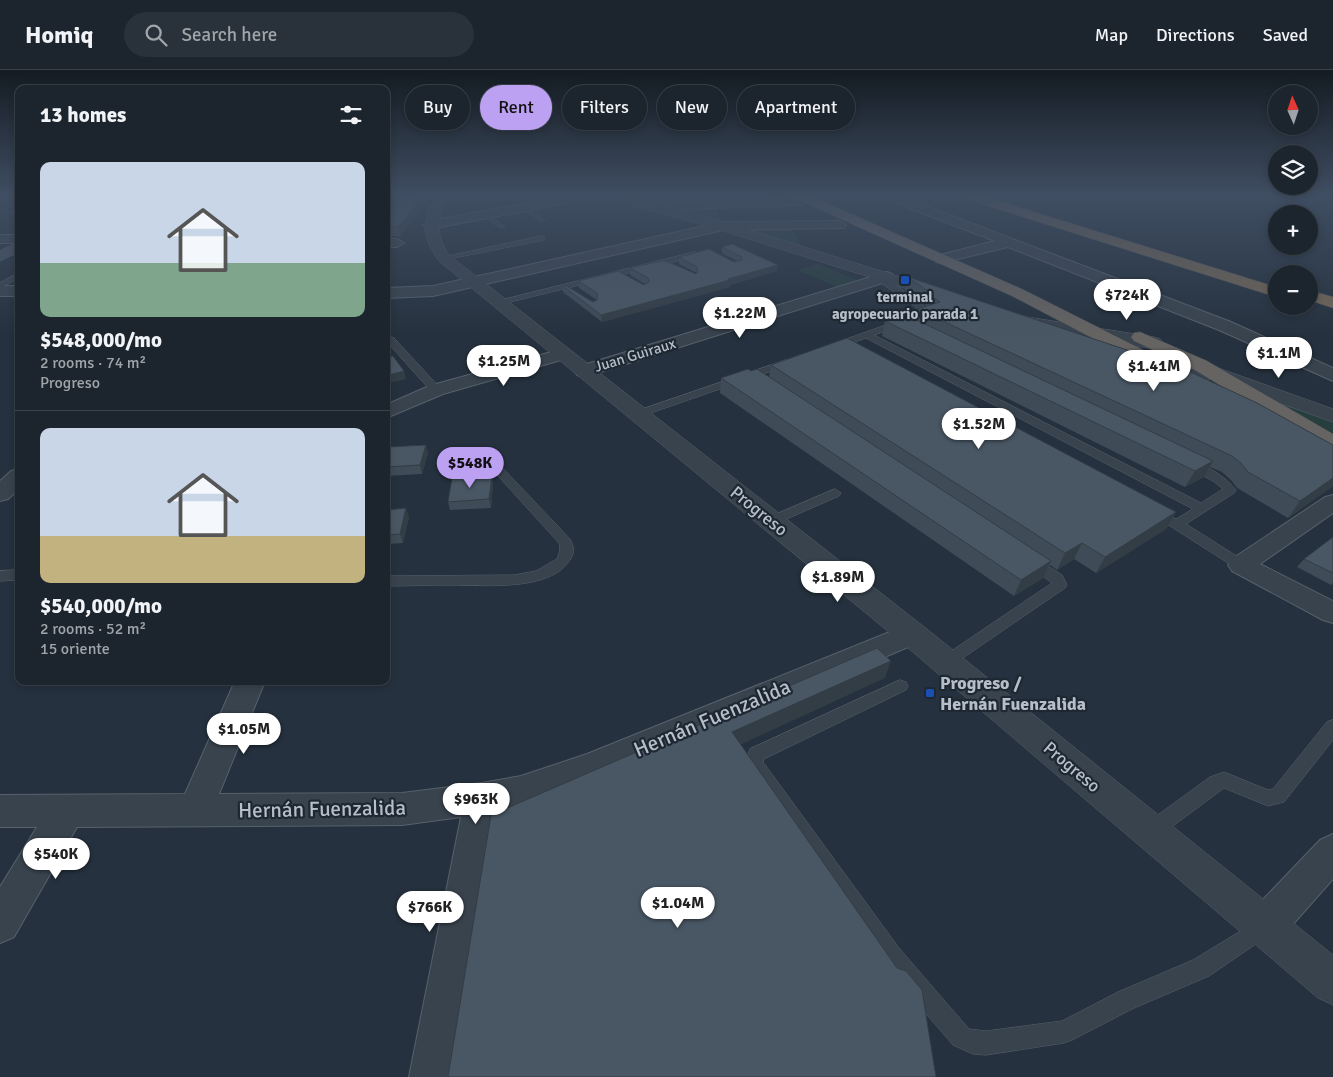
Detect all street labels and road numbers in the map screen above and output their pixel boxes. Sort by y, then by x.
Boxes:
street label: Juan Guiraux [592,334,678,376]
street label: Progreso [726,481,792,541]
street label: Hernán Fuenzalida [630,673,794,763]
street label: Progreso [1039,737,1105,797]
street label: Hernán Fuenzalida [238,795,406,823]

